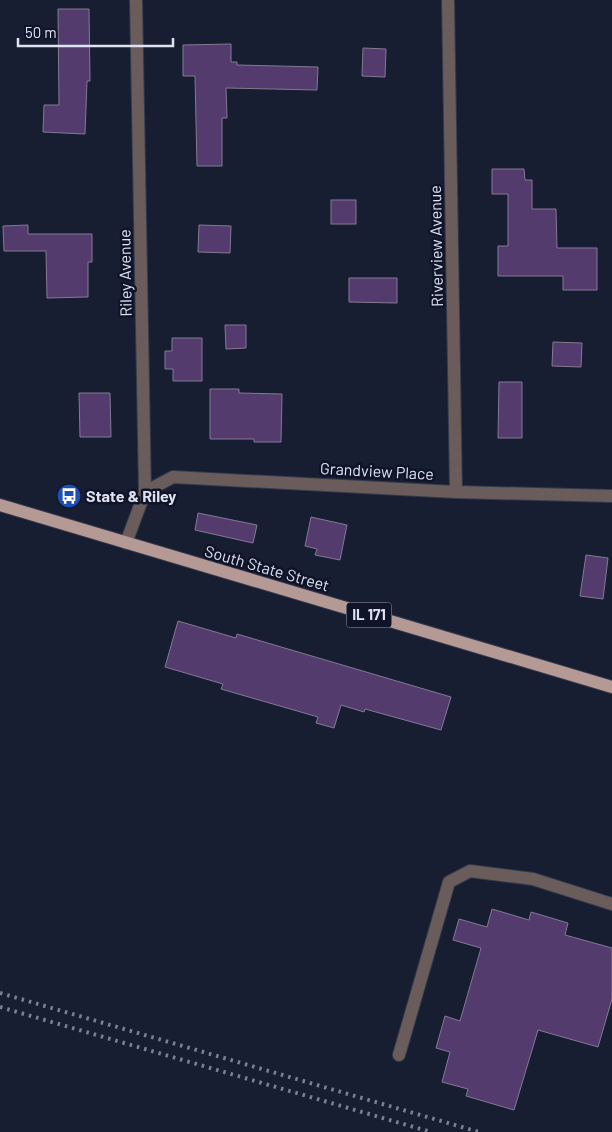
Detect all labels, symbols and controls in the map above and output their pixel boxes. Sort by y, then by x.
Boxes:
scale bar [18,15,172,47]
text: 50 m [25,23,57,41]
street label: Riverview Avenue [425,185,446,307]
street label: Riley Avenue [114,229,135,317]
street label: Grandview Place [320,458,434,483]
bus stop icon: State & Riley [56,483,82,509]
place label: State & Riley [86,486,176,505]
street label: South State Street [203,541,332,594]
road number: IL 171 [346,602,392,628]

